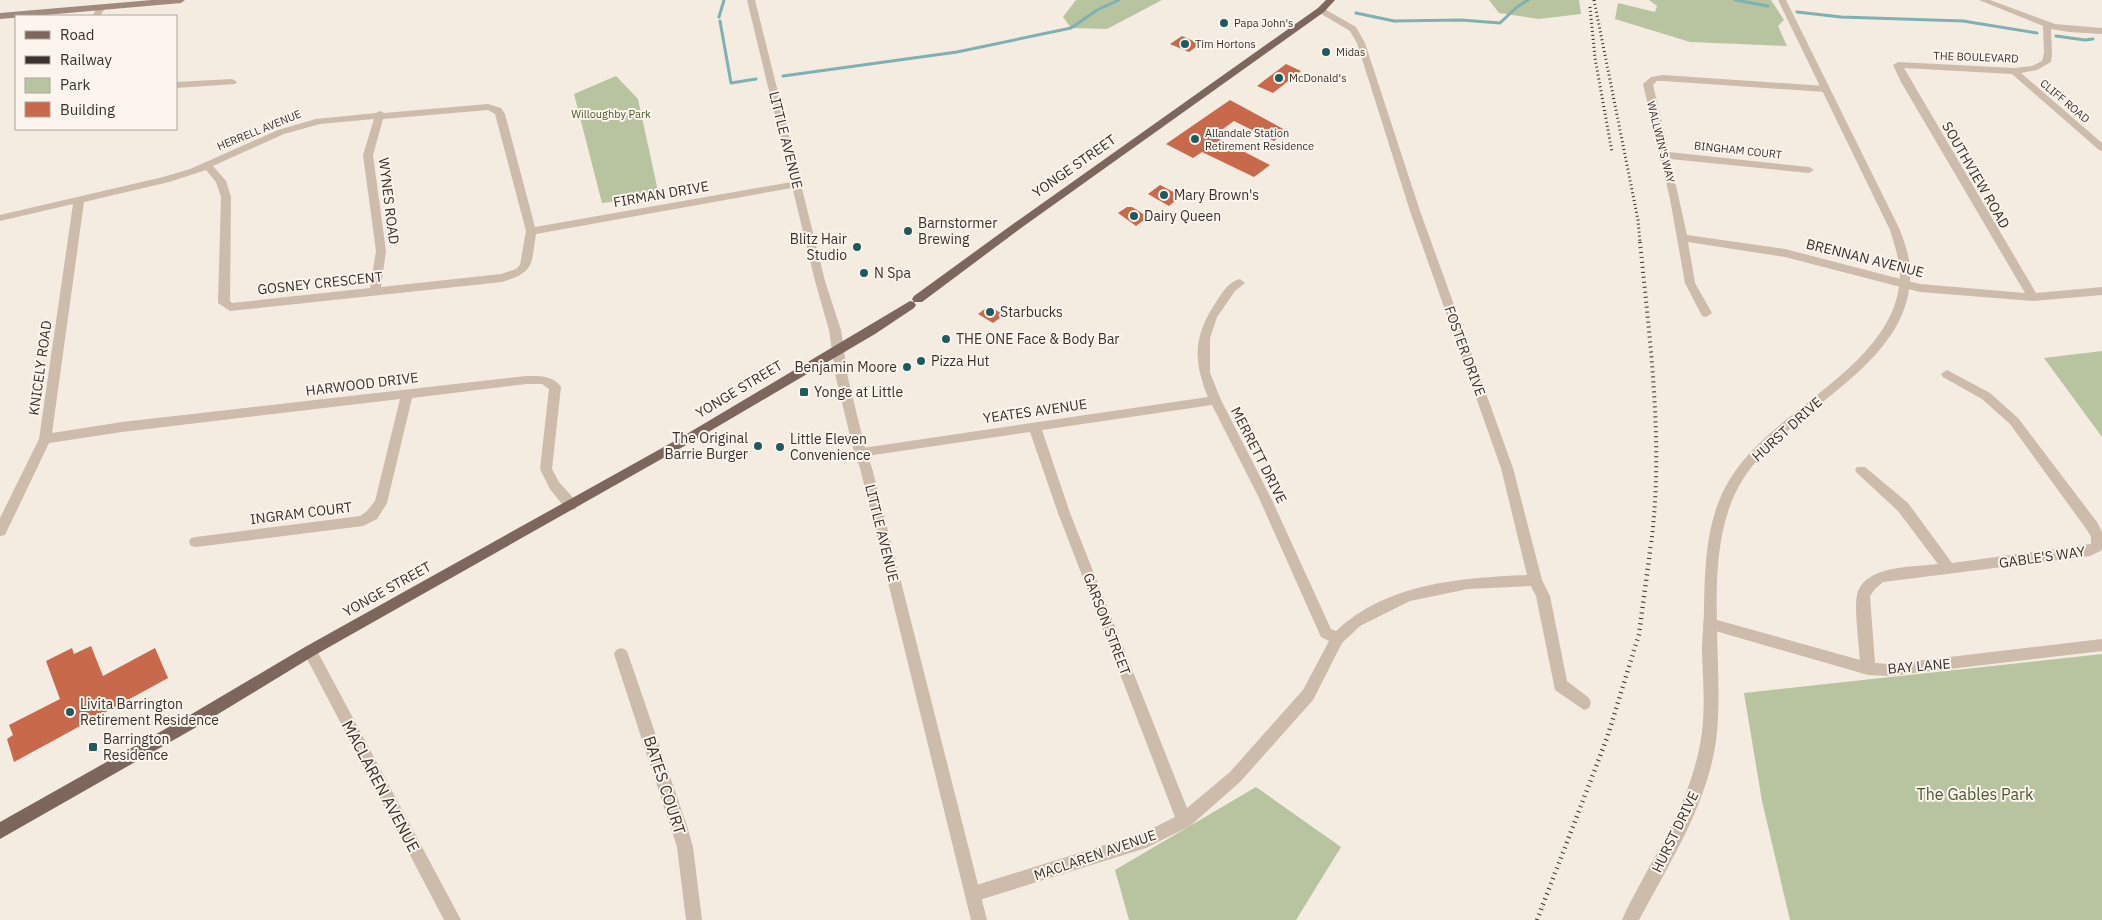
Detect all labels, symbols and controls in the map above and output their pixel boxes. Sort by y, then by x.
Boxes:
legend [15,15,178,130]
place label: Papa John's [1234,16,1293,30]
marker: Papa John's [1218,17,1230,29]
text: Road [60,25,95,44]
place label: Tim Hortons [1195,37,1256,51]
marker: Tim Hortons [1179,38,1191,50]
place label: Midas [1336,45,1365,59]
marker: Midas [1320,46,1332,58]
street label: THE BOULEVARD [1933,49,2019,65]
text: Railway [60,50,113,69]
place label: McDonald's [1289,71,1347,85]
marker: McDonald's [1273,72,1285,84]
text: Park [60,75,90,94]
street label: CLIFF ROAD [2037,76,2093,126]
street label: LITTLE AVENUE [765,89,807,191]
text: Building [60,100,115,119]
street label: WALLWIN'S WAY [1644,100,1678,185]
street label: HERRELL AVENUE [215,107,303,153]
park label: Willoughby Park [571,107,651,121]
street label: SOUTHVIEW ROAD [1938,118,2014,232]
place label: Allandale Station Retirement Residence [1205,126,1314,153]
street label: YONGE STREET [1029,130,1119,202]
marker: Allandale Station Retirement Residence [1189,133,1201,145]
street label: BINGHAM COURT [1693,138,1783,162]
street label: WYNES ROAD [375,157,403,245]
street label: FIRMAN DRIVE [612,177,710,211]
place label: Mary Brown's [1174,186,1259,204]
marker: Mary Brown's [1158,189,1170,201]
place label: Dairy Queen [1144,207,1221,225]
marker: Dairy Queen [1128,210,1140,222]
place label: Barnstormer Brewing [918,214,997,248]
marker: Barnstormer Brewing [902,225,914,237]
place label: Blitz Hair Studio [790,230,847,264]
street label: BRENNAN AVENUE [1804,235,1926,281]
marker: Blitz Hair Studio [851,241,863,253]
place label: N Spa [874,264,911,282]
street label: GOSNEY CRESCENT [256,267,384,299]
marker: N Spa [858,267,870,279]
place label: Starbucks [1000,303,1063,321]
street label: FOSTER DRIVE [1440,304,1490,398]
marker: Starbucks [984,306,996,318]
street label: KNICELY ROAD [24,319,56,417]
place label: THE ONE Face & Body Bar [956,330,1120,348]
marker: THE ONE Face & Body Bar [940,333,952,345]
place label: Pizza Hut [931,352,990,370]
marker: Pizza Hut [915,355,927,367]
street label: YONGE STREET [692,356,786,422]
place label: Benjamin Moore [794,358,897,376]
marker: Benjamin Moore [901,361,913,373]
street label: HARWOOD DRIVE [305,368,419,400]
place label: Yonge at Little [814,383,903,401]
marker: Yonge at Little [798,386,810,398]
street label: HURST DRIVE [1748,393,1826,465]
street label: YEATES AVENUE [982,395,1088,427]
street label: MERRETT DRIVE [1227,404,1291,506]
place label: The Original Barrie Burger [665,429,748,463]
place label: Little Eleven Convenience [790,430,871,464]
marker: The Original Barrie Burger [752,440,764,452]
marker: Little Eleven Convenience [774,441,786,453]
street label: LITTLE AVENUE [861,482,903,584]
street label: INGRAM COURT [249,498,353,528]
street label: GABLE'S WAY [1998,542,2087,572]
street label: YONGE STREET [340,557,434,621]
street label: GARSON STREET [1079,570,1135,678]
street label: BAY LANE [1887,654,1951,678]
place label: Livita Barrington Retirement Residence [80,695,219,729]
marker: Livita Barrington Retirement Residence [64,706,76,718]
street label: MACLAREN AVENUE [338,717,424,855]
place label: Barrington Residence [103,730,169,764]
street label: BATES COURT [640,733,690,837]
marker: Barrington Residence [87,741,99,753]
park label: The Gables Park [1917,784,2034,804]
street label: HURST DRIVE [1648,788,1702,876]
street label: MACLAREN AVENUE [1032,826,1158,884]

